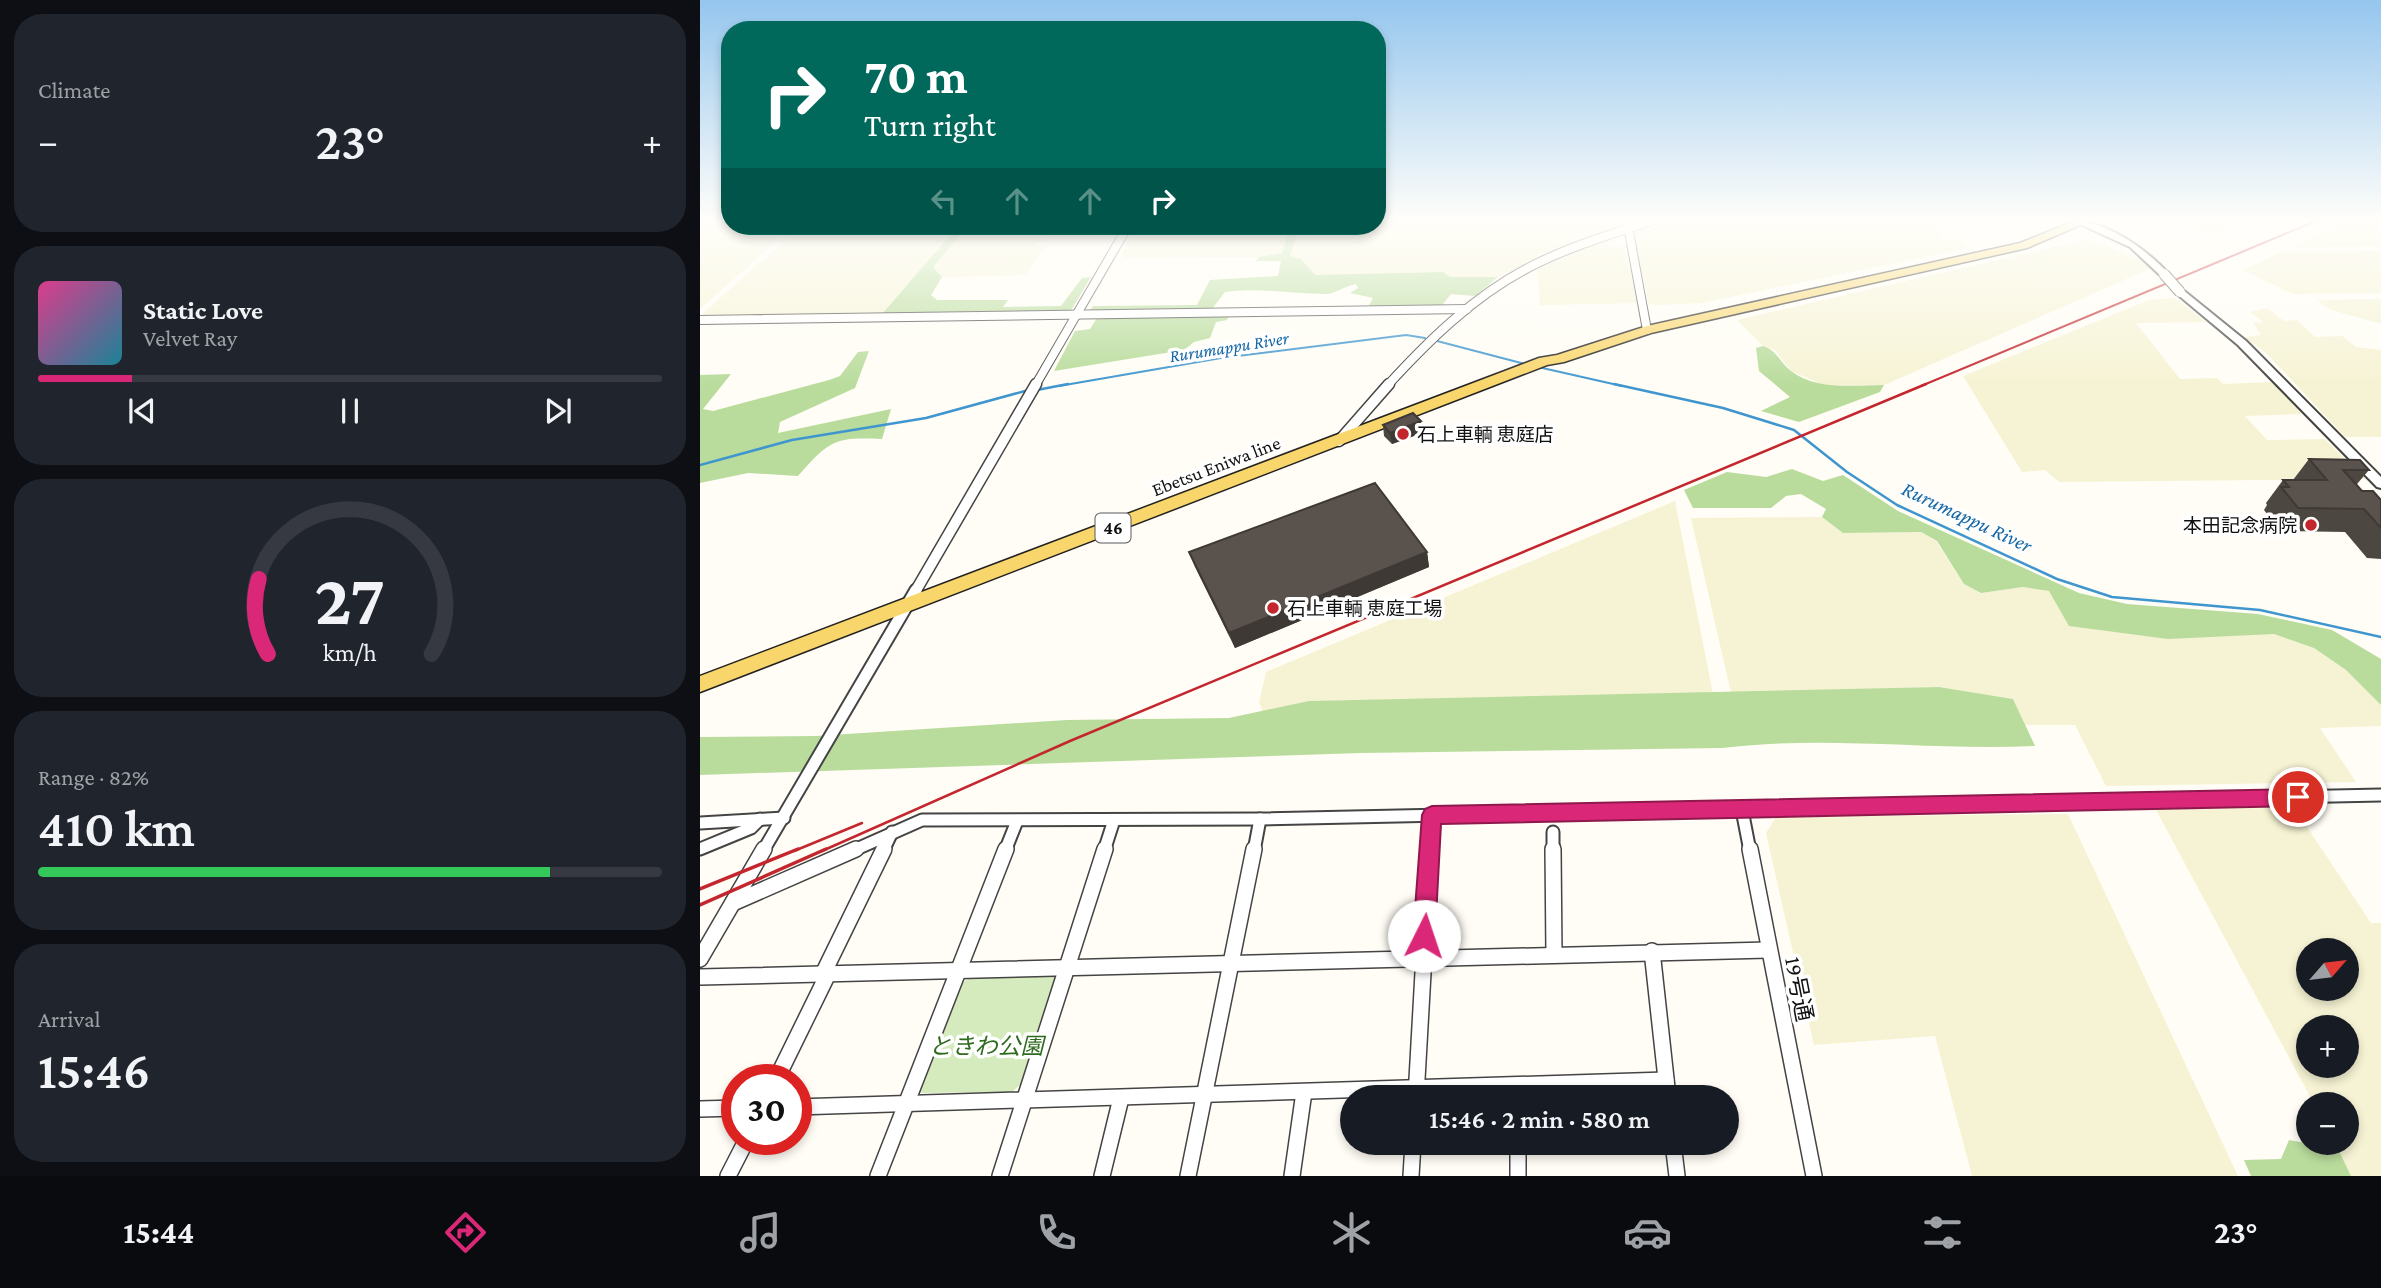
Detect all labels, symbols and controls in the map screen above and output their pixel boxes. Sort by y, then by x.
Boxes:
icon: right [749,49,840,140]
text: 70 m [864,49,968,104]
text: Climate [38,77,110,103]
text: Turn right [864,107,996,143]
text: 23° [315,112,385,170]
text: − [38,120,58,162]
text: + [642,120,662,162]
icon: left [925,182,963,220]
icon: ahead [998,182,1036,220]
icon: ahead [1071,182,1109,220]
icon: right [1144,182,1182,220]
text: Static Love [143,296,263,325]
text: Velvet Ray [143,325,237,351]
water label: Rurumappu River [1168,328,1291,366]
icon: previous [123,392,161,430]
icon: pause [331,392,369,430]
icon: next [539,392,577,430]
place label: 石上車輌 恵庭店 [1417,424,1554,445]
marker: 石上車輌 恵庭店 [1395,426,1411,442]
street label: Ebetsu Eniwa line [1149,432,1283,500]
water label: Rurumappu River [1898,476,2036,558]
road number: 46 [1096,514,1130,542]
place label: 本田記念病院 [2183,515,2297,536]
marker: 本田記念病院 [2303,517,2319,533]
text: 27 [315,559,385,640]
place label: 石上車輌 恵庭工場 [1287,598,1443,619]
marker: 石上車輌 恵庭工場 [1265,600,1281,616]
text: km/h [323,639,377,666]
text: Range · 82% [38,764,149,790]
pin [2268,767,2328,827]
icon: arrive [2279,778,2317,816]
text: 410 km [38,799,195,857]
position arrow [1387,899,1461,973]
north arrow [2296,938,2359,1001]
map controls [2296,938,2359,1155]
street label: 19号通 [1780,954,1818,1024]
text: Arrival [38,1006,101,1032]
button: + [2296,1015,2359,1078]
park label: ときわ公園 [929,1033,1047,1059]
text: 15:46 [38,1041,150,1099]
speed limit sign: 30 [721,1064,812,1155]
button: − [2296,1092,2359,1155]
text: 15:46 · 2 min · 580 m [1429,1105,1650,1134]
icon: directions [441,1208,490,1257]
icon: music [736,1208,785,1257]
icon: phone [1032,1208,1081,1257]
icon: climate [1327,1208,1376,1257]
icon: car [1623,1208,1672,1257]
icon: filters [1918,1208,1967,1257]
text: 15:44 [123,1214,194,1250]
text: 23° [2214,1214,2258,1250]

